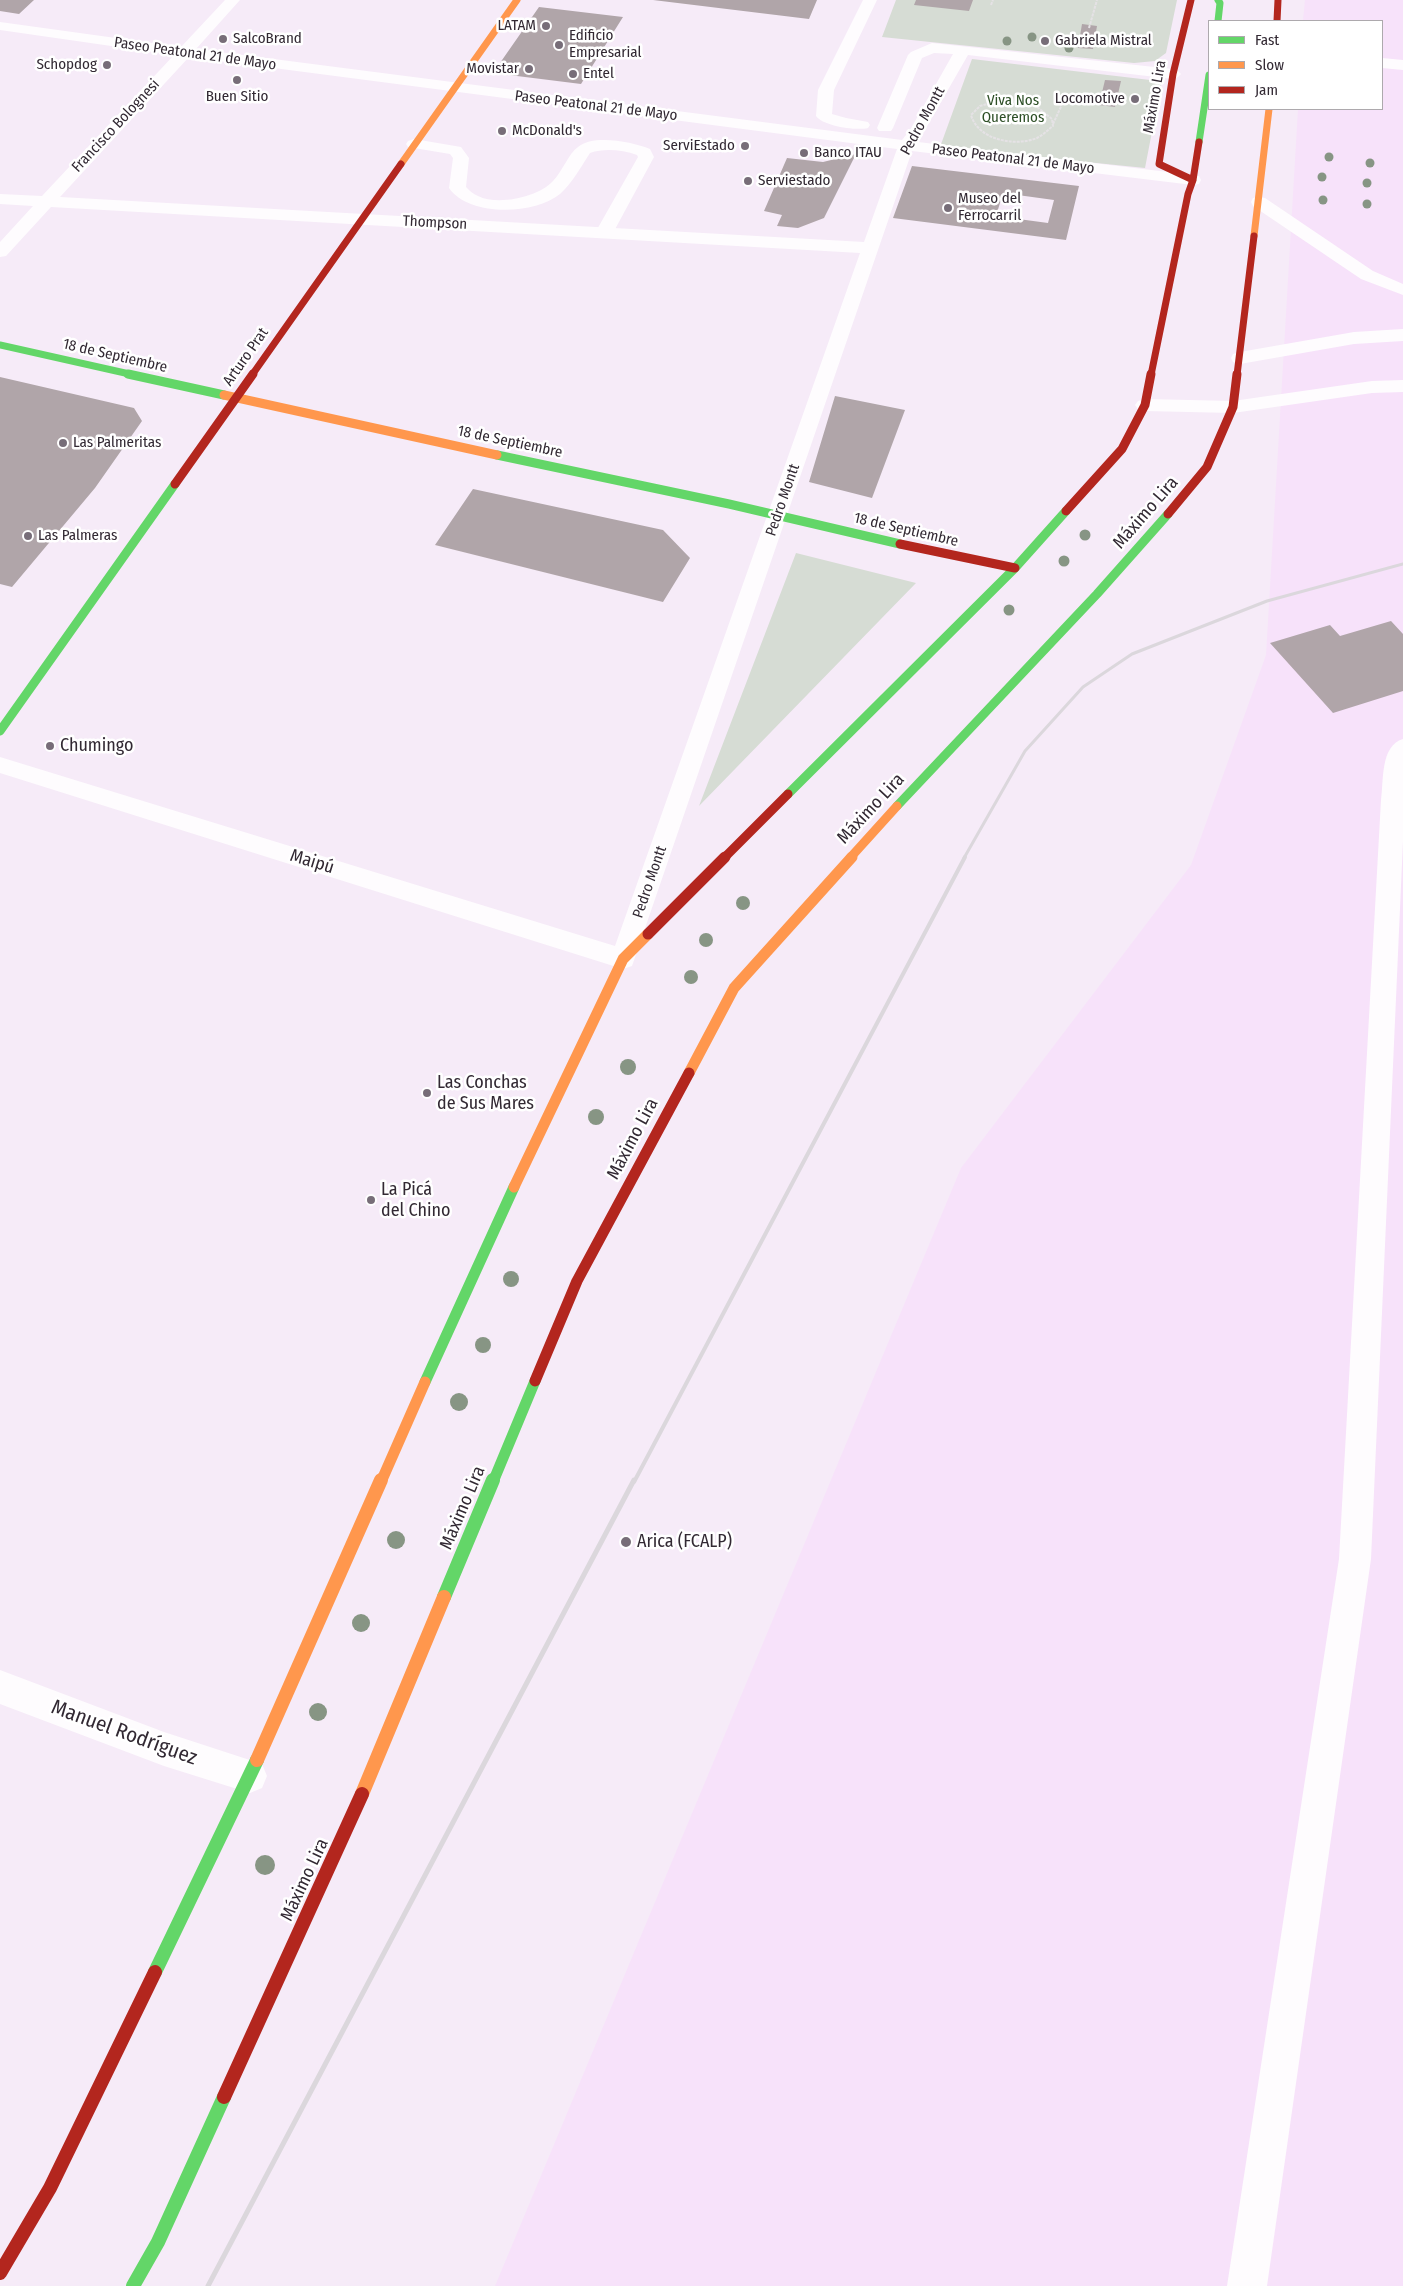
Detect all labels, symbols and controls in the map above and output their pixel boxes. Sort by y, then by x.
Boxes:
place label: LATAM [497,17,536,35]
marker: LATAM [540,20,552,32]
legend [1208,20,1383,110]
place label: Edificio Empresarial [569,27,641,62]
place label: SalcoBrand [233,30,302,48]
text: Fast [1255,31,1279,49]
place label: Gabriela Mistral [1055,32,1152,50]
marker: SalcoBrand [217,33,229,45]
street label: Paseo Peatonal 21 de Mayo [113,34,277,74]
marker: Gabriela Mistral [1039,35,1051,47]
marker: Edificio Empresarial [553,39,565,51]
place label: Schopdog [36,56,97,74]
text: Slow [1255,56,1284,74]
marker: Schopdog [101,59,113,71]
street label: Máximo Lira [1140,59,1170,135]
place label: Movistar [466,60,519,78]
marker: Movistar [523,63,535,75]
place label: Entel [583,65,614,83]
marker: Entel [567,68,579,80]
marker: Buen Sitio [231,74,243,86]
street label: Francisco Bolognesi [68,76,164,176]
text: Jam [1255,81,1278,99]
street label: Pedro Montt [897,84,949,158]
street label: Paseo Peatonal 21 de Mayo [514,87,678,125]
place label: Buen Sitio [206,88,268,106]
place label: Locomotive [1055,90,1125,108]
park label: Viva Nos Queremos [982,92,1044,127]
marker: Locomotive [1129,93,1141,105]
place label: McDonald's [512,122,582,140]
marker: McDonald's [496,125,508,137]
place label: ServiEstado [663,137,735,155]
marker: ServiEstado [739,140,751,152]
street label: Paseo Peatonal 21 de Mayo [931,140,1095,178]
place label: Banco ITAU [814,144,882,162]
marker: Banco ITAU [798,147,810,159]
place label: Serviestado [758,172,830,190]
marker: Serviestado [742,175,754,187]
place label: Museo del Ferrocarril [958,190,1021,225]
marker: Museo del Ferrocarril [942,202,954,214]
street label: Thompson [402,212,468,234]
street label: Arturo Prat [220,325,272,389]
street label: 18 de Septiembre [61,335,169,377]
street label: 18 de Septiembre [456,422,564,462]
place label: Las Palmeritas [73,434,161,452]
marker: Las Palmeritas [57,437,69,449]
street label: Pedro Montt [762,461,804,539]
street label: Máximo Lira [1109,472,1183,554]
street label: 18 de Septiembre [852,509,960,551]
place label: Las Palmeras [38,527,117,545]
marker: Las Palmeras [22,530,34,542]
place label: Chumingo [60,735,133,757]
marker: Chumingo [44,740,56,752]
street label: Máximo Lira [833,769,909,849]
street label: Pedro Montt [629,843,671,921]
street label: Maipú [287,845,337,879]
place label: Las Conchas de Sus Mares [437,1072,534,1114]
marker: Las Conchas de Sus Mares [421,1087,433,1099]
street label: Máximo Lira [603,1095,663,1183]
place label: La Picá del Chino [381,1179,450,1222]
marker: La Picá del Chino [365,1194,377,1206]
street label: Máximo Lira [436,1463,490,1553]
place label: Arica (FCALP) [637,1531,732,1553]
marker: Arica (FCALP) [619,1535,633,1549]
street label: Manuel Rodríguez [48,1695,200,1771]
street label: Máximo Lira [276,1835,334,1925]

